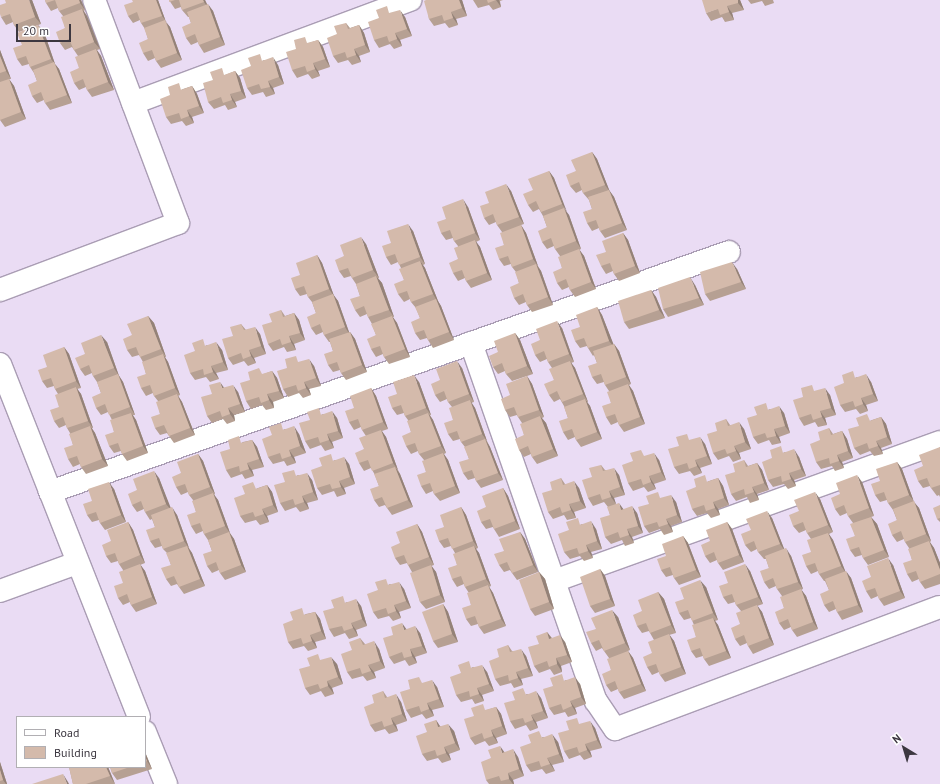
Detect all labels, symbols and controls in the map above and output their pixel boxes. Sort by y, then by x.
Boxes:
scale bar [18,16,73,42]
text: 20 m [23,23,49,38]
legend [16,716,146,768]
text: Road [54,725,79,740]
north arrow [884,728,924,768]
text: N [889,731,904,746]
text: Building [54,745,97,760]

